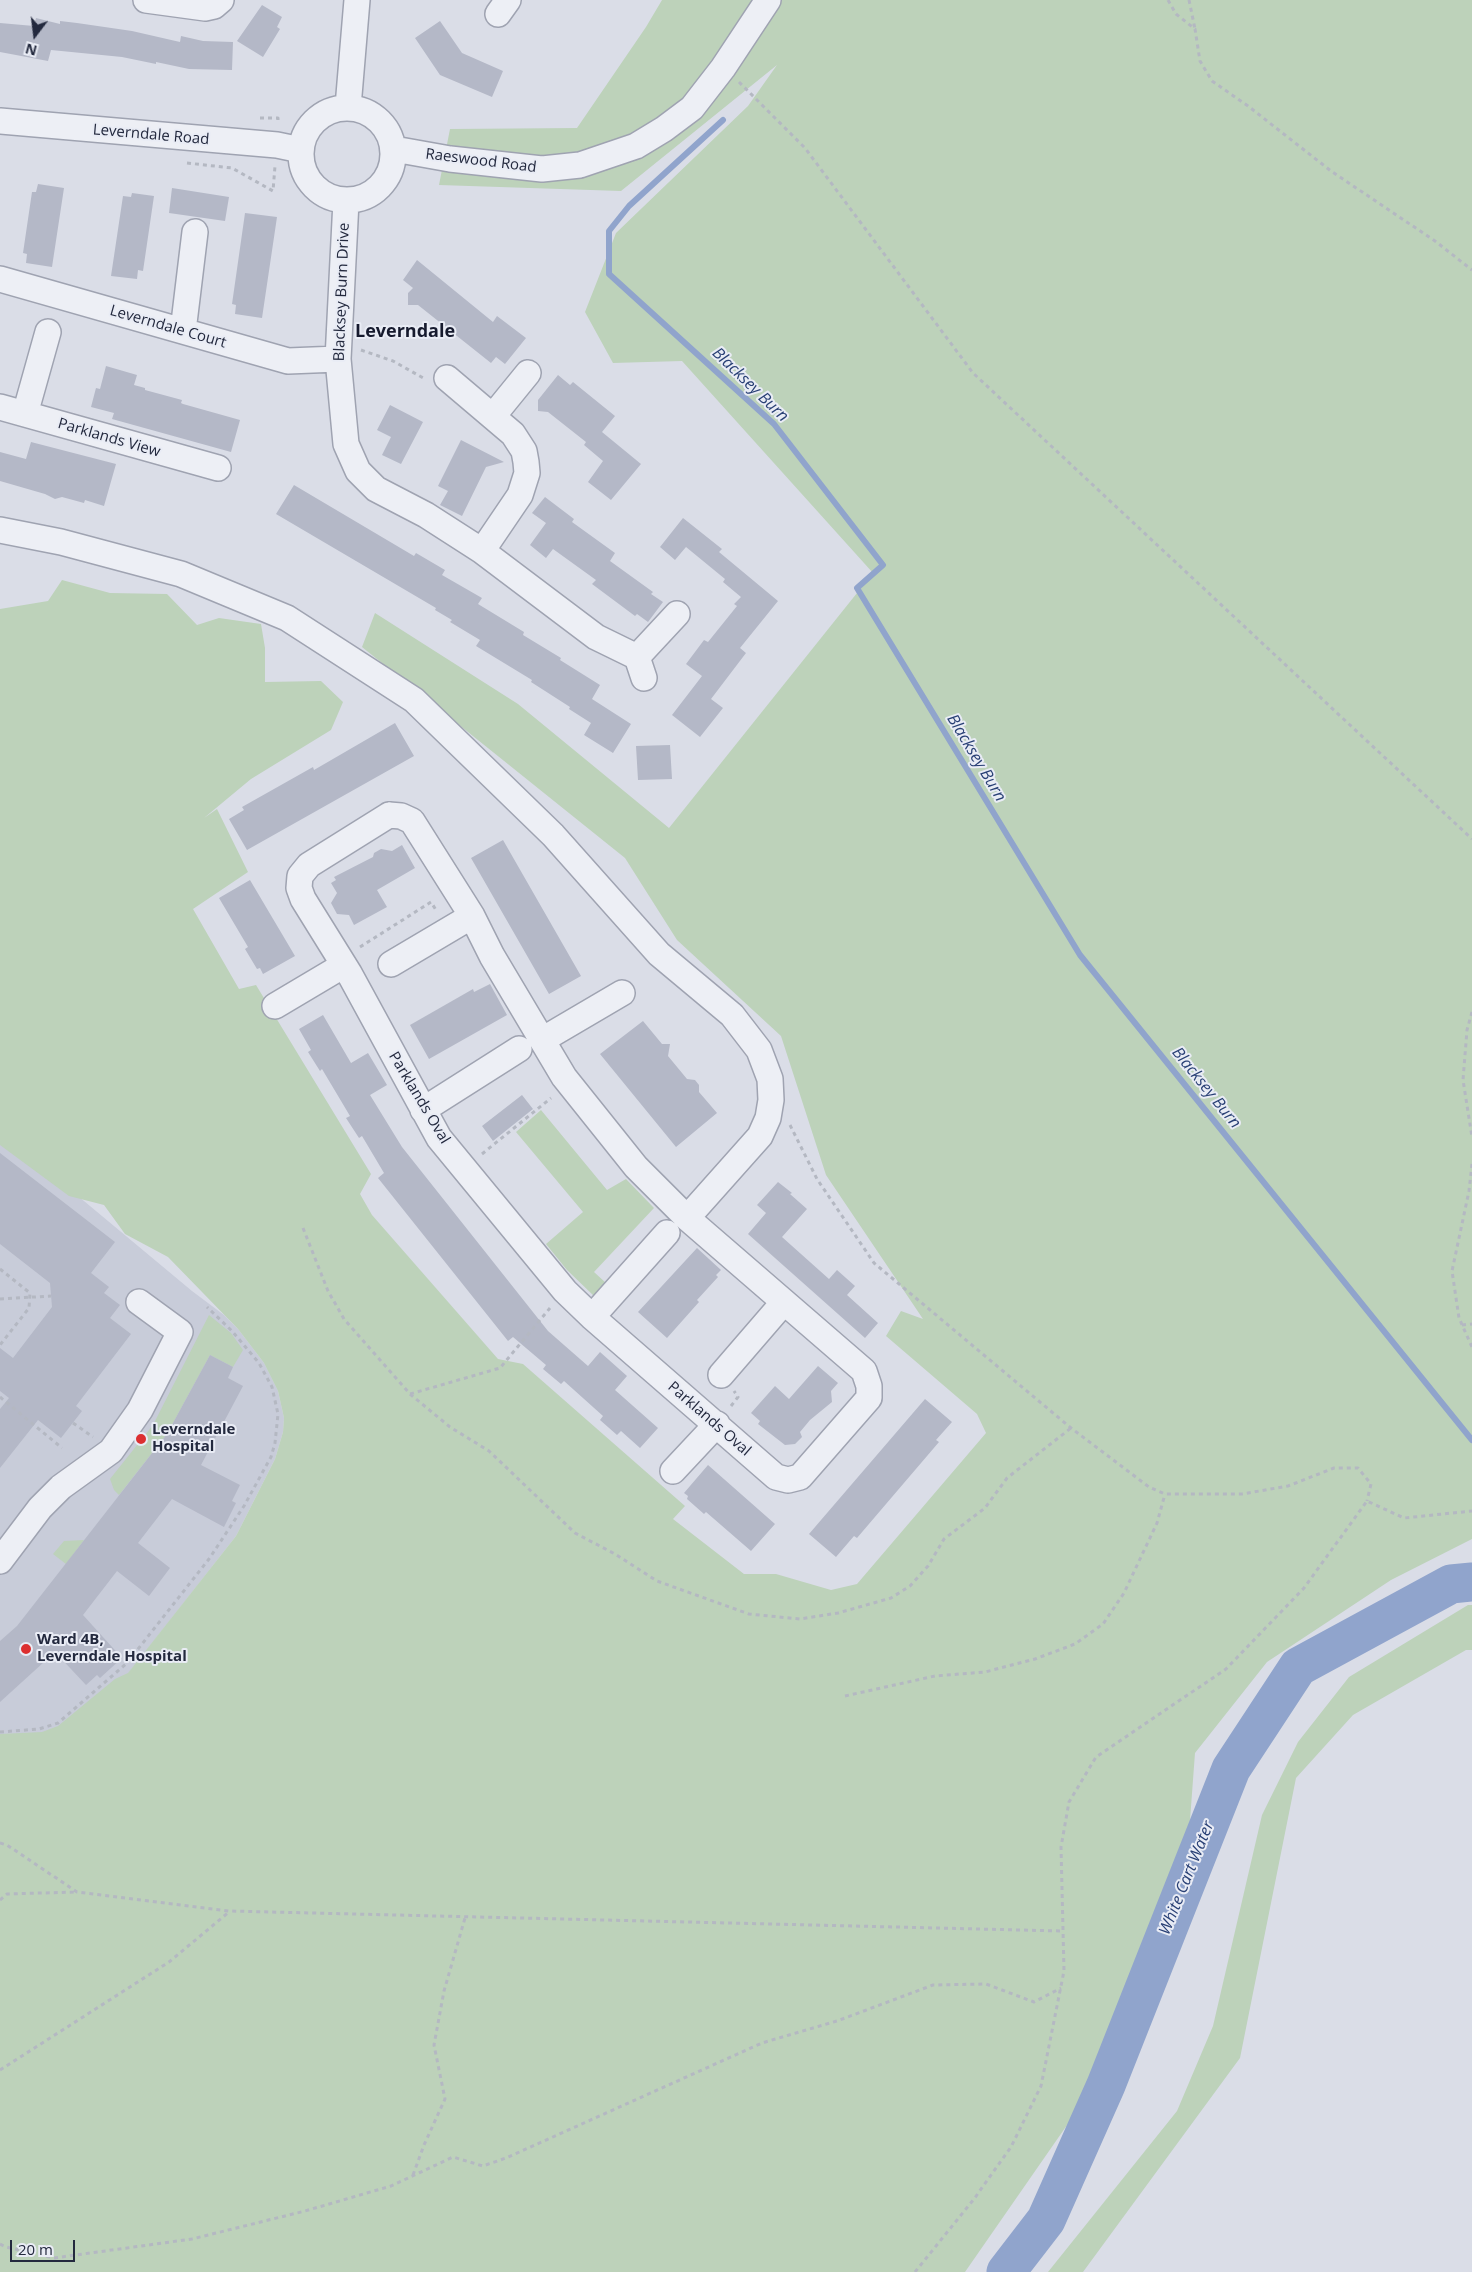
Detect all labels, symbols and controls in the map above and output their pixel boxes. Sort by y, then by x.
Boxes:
north arrow [10,10,60,60]
text: N [23,39,39,61]
street label: Leverndale Road [92,121,210,149]
street label: Raeswood Road [424,145,538,177]
street label: Blacksey Burn Drive [331,222,353,362]
street label: Leverndale Court [108,302,228,352]
district label: Leverndale [355,321,455,343]
water label: Blacksey Burn [708,344,792,426]
street label: Parklands View [56,415,162,461]
water label: Blacksey Burn [942,711,1010,805]
water label: Blacksey Burn [1168,1044,1244,1132]
street label: Parklands Oval [384,1049,454,1147]
street label: Parklands Oval [664,1378,754,1460]
place label: Leverndale Hospital [152,1421,235,1456]
marker: Leverndale Hospital [134,1432,148,1446]
place label: Ward 4B, Leverndale Hospital [37,1631,187,1666]
marker: Ward 4B, Leverndale Hospital [19,1642,33,1656]
water label: White Cart Water [1155,1818,1219,1938]
scale bar [12,2230,78,2262]
text: 20 m [18,2239,53,2259]

